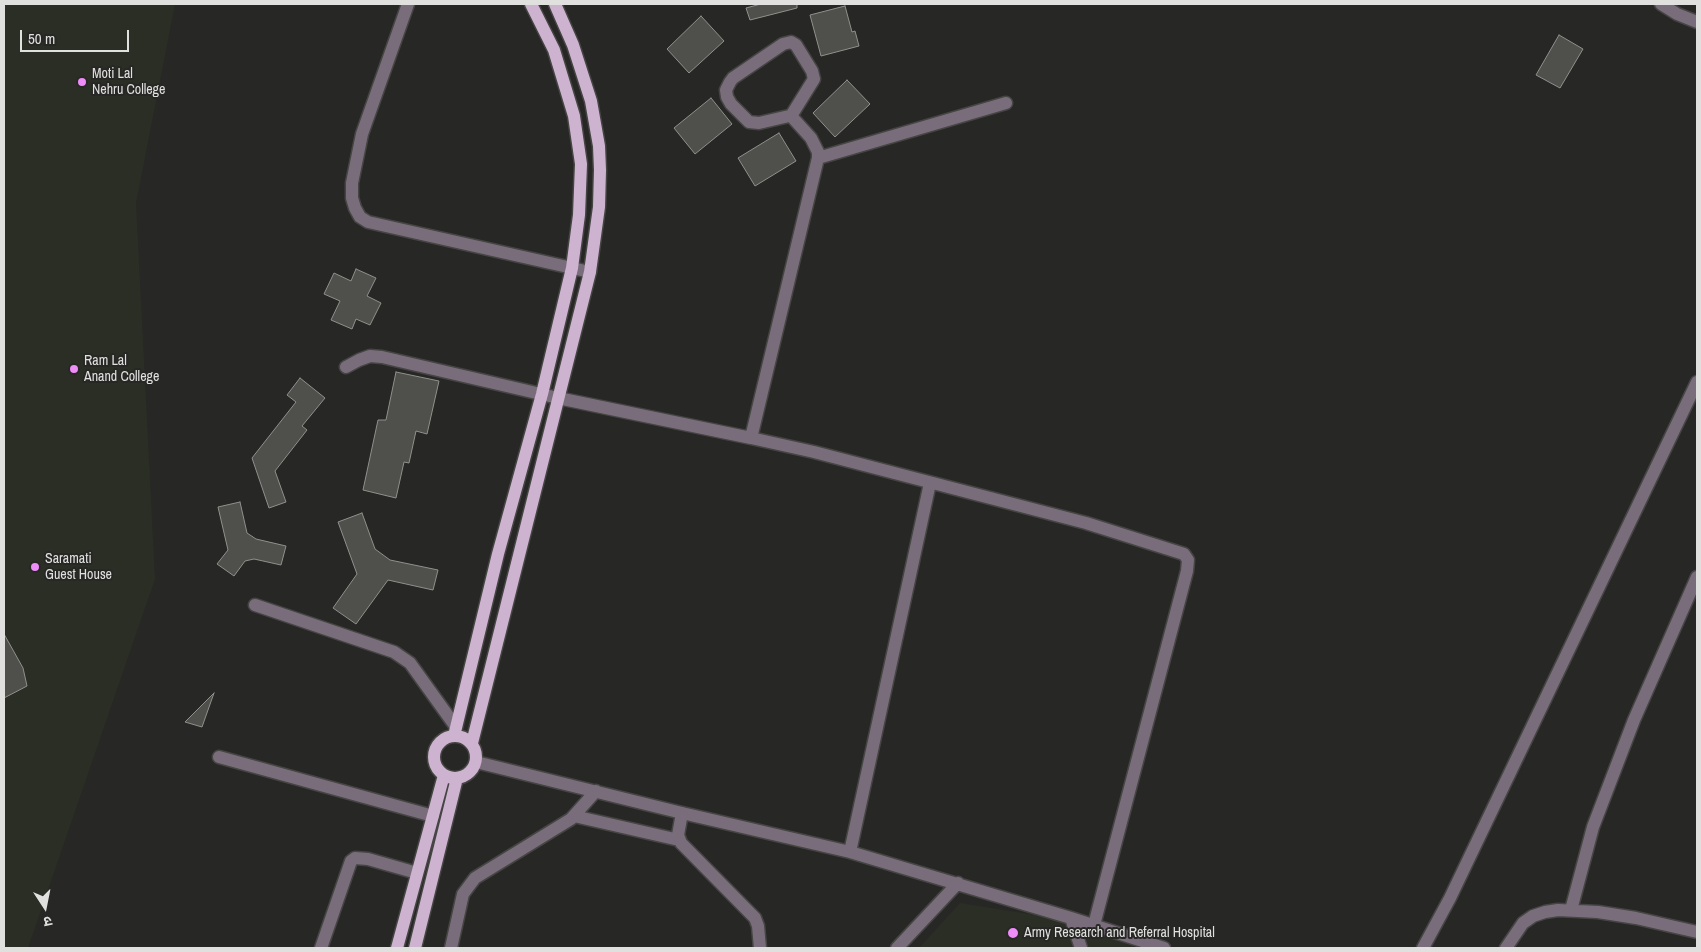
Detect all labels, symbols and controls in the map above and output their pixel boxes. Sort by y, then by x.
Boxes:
scale bar [22,20,131,52]
text: 50 m [28,28,55,49]
place label: Moti Lal Nehru College [92,66,165,98]
marker: Moti Lal Nehru College [76,76,88,88]
place label: Ram Lal Anand College [84,353,159,386]
marker: Ram Lal Anand College [68,363,80,375]
place label: Saramati Guest House [45,551,112,584]
marker: Saramati Guest House [29,561,41,573]
north arrow [20,882,70,932]
text: उ [42,912,54,931]
place label: Army Research and Referral Hospital [1024,925,1215,941]
marker: Army Research and Referral Hospital [1006,926,1020,940]

